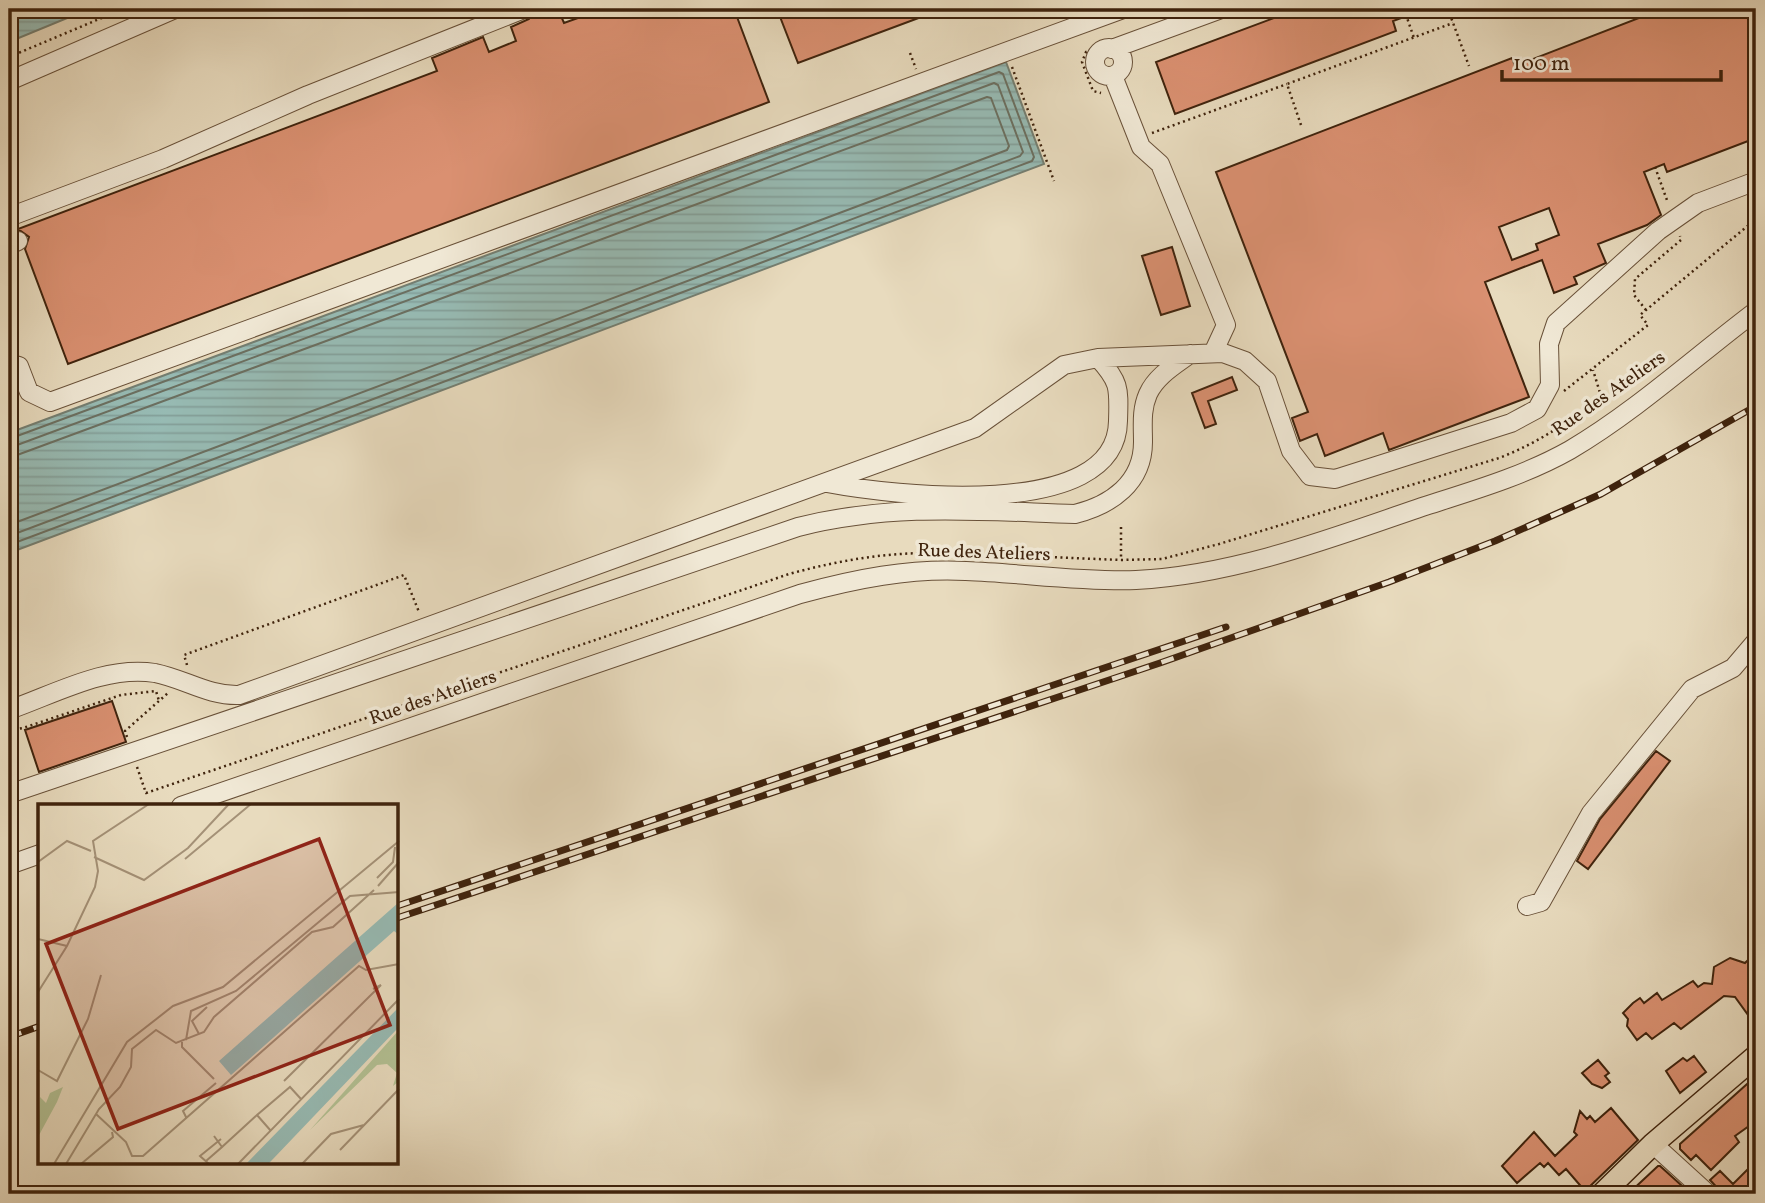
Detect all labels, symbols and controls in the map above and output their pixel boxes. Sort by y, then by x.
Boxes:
scale bar [1502,38,1721,82]
text: 100 m [1513,50,1570,79]
street label: Rue des Ateliers [1547,345,1671,443]
street label: Rue des Ateliers [917,538,1051,568]
street label: Rue des Ateliers [366,664,500,732]
inset map [38,804,399,1164]

